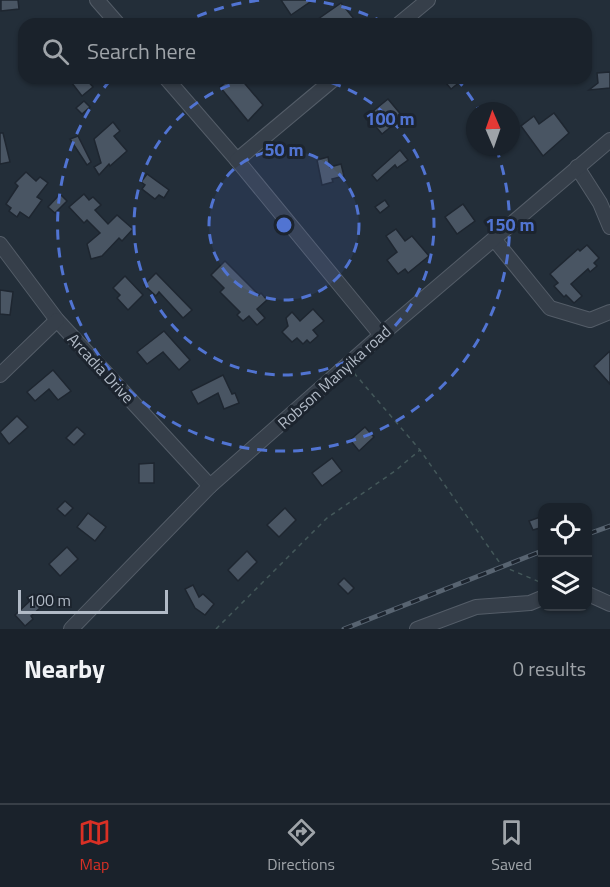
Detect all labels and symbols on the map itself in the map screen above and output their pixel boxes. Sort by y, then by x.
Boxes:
north arrow [466,102,520,156]
text: 100 m [365,105,415,132]
text: 50 m [264,136,304,163]
text: 150 m [485,211,535,238]
centre of rings [274,215,294,235]
street label: Robson Manyika road [272,319,396,435]
street label: Arcadia Drive [62,327,140,409]
scale bar [18,587,168,614]

